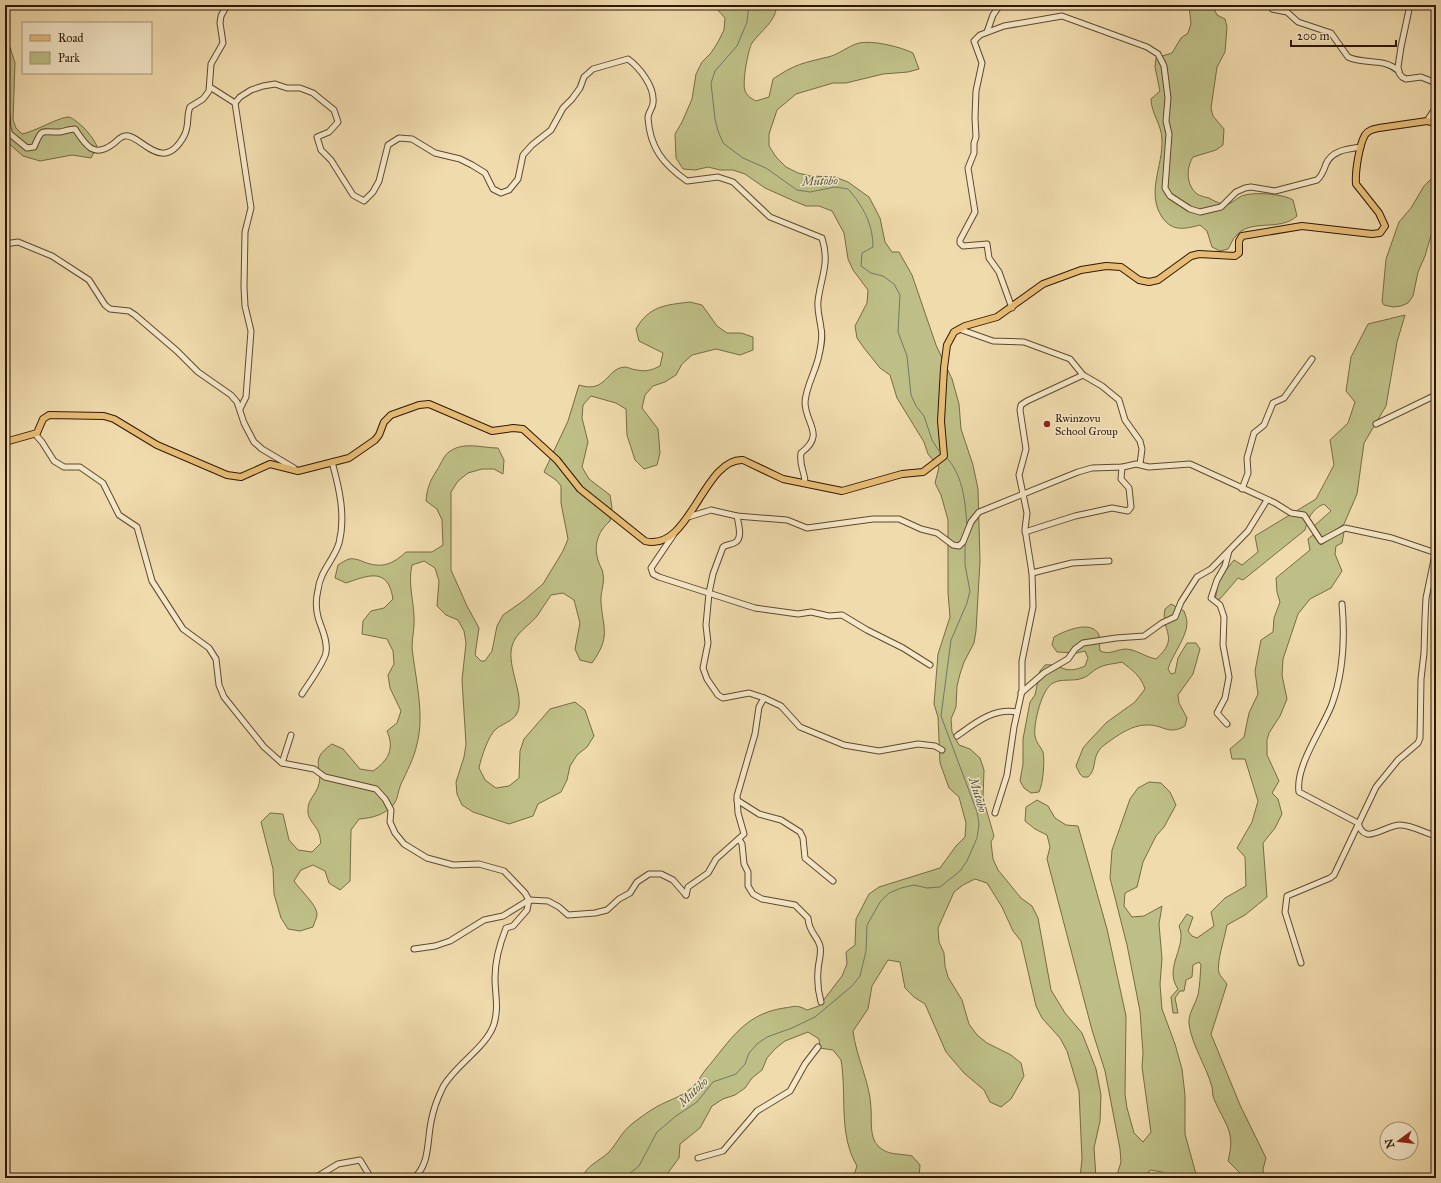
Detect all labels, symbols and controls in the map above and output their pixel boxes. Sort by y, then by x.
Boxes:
legend [22,22,152,74]
scale bar [1291,22,1396,48]
text: 200 m [1297,29,1330,43]
text: Road [58,31,84,45]
text: Park [58,51,80,65]
water label: Mutobo [801,173,839,189]
place label: Rwinzovu School Group [1055,412,1118,438]
marker: Rwinzovu School Group [1042,419,1052,429]
water label: Mutobo [966,775,990,815]
water label: Mutobo [675,1074,711,1110]
north arrow [1379,1121,1419,1161]
text: N [1382,1137,1397,1150]

